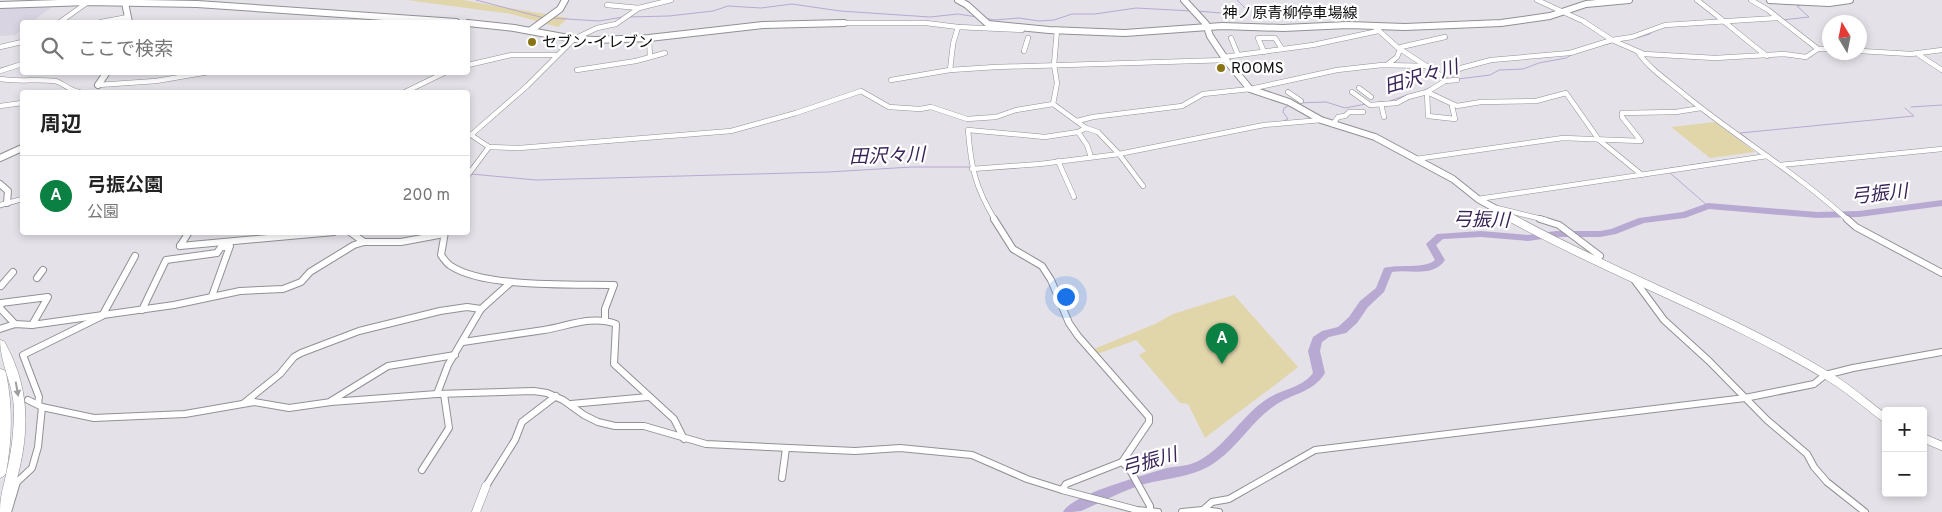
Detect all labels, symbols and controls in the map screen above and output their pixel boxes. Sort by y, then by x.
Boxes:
street label: 神ノ原青柳停車場線 [1222,5,1358,24]
north arrow [1822,15,1867,60]
search box [20,20,470,75]
icon: search [38,34,66,62]
place label: セブン-イレブン [542,34,653,53]
marker: セブン-イレブン [526,36,538,48]
text: ここで検索 [78,38,173,62]
water label: 田沢々川 [1382,55,1463,100]
place label: ROOMS [1231,60,1284,79]
marker: ROOMS [1215,62,1227,74]
text: 周辺 [40,112,82,139]
water label: 田沢々川 [849,144,927,170]
text: 弓振公園 [87,174,163,198]
water label: 弓振川 [1850,180,1911,210]
text: A [50,186,62,206]
text: 200 m [402,186,450,206]
text: 公園 [87,203,119,223]
water label: 弓振川 [1452,209,1512,234]
your location [1053,284,1079,310]
pin: A [1206,323,1238,364]
one-way arrow [13,382,21,398]
map controls [1882,407,1927,497]
button: + [1882,407,1927,452]
water label: 弓振川 [1119,443,1182,482]
button: − [1882,452,1927,497]

